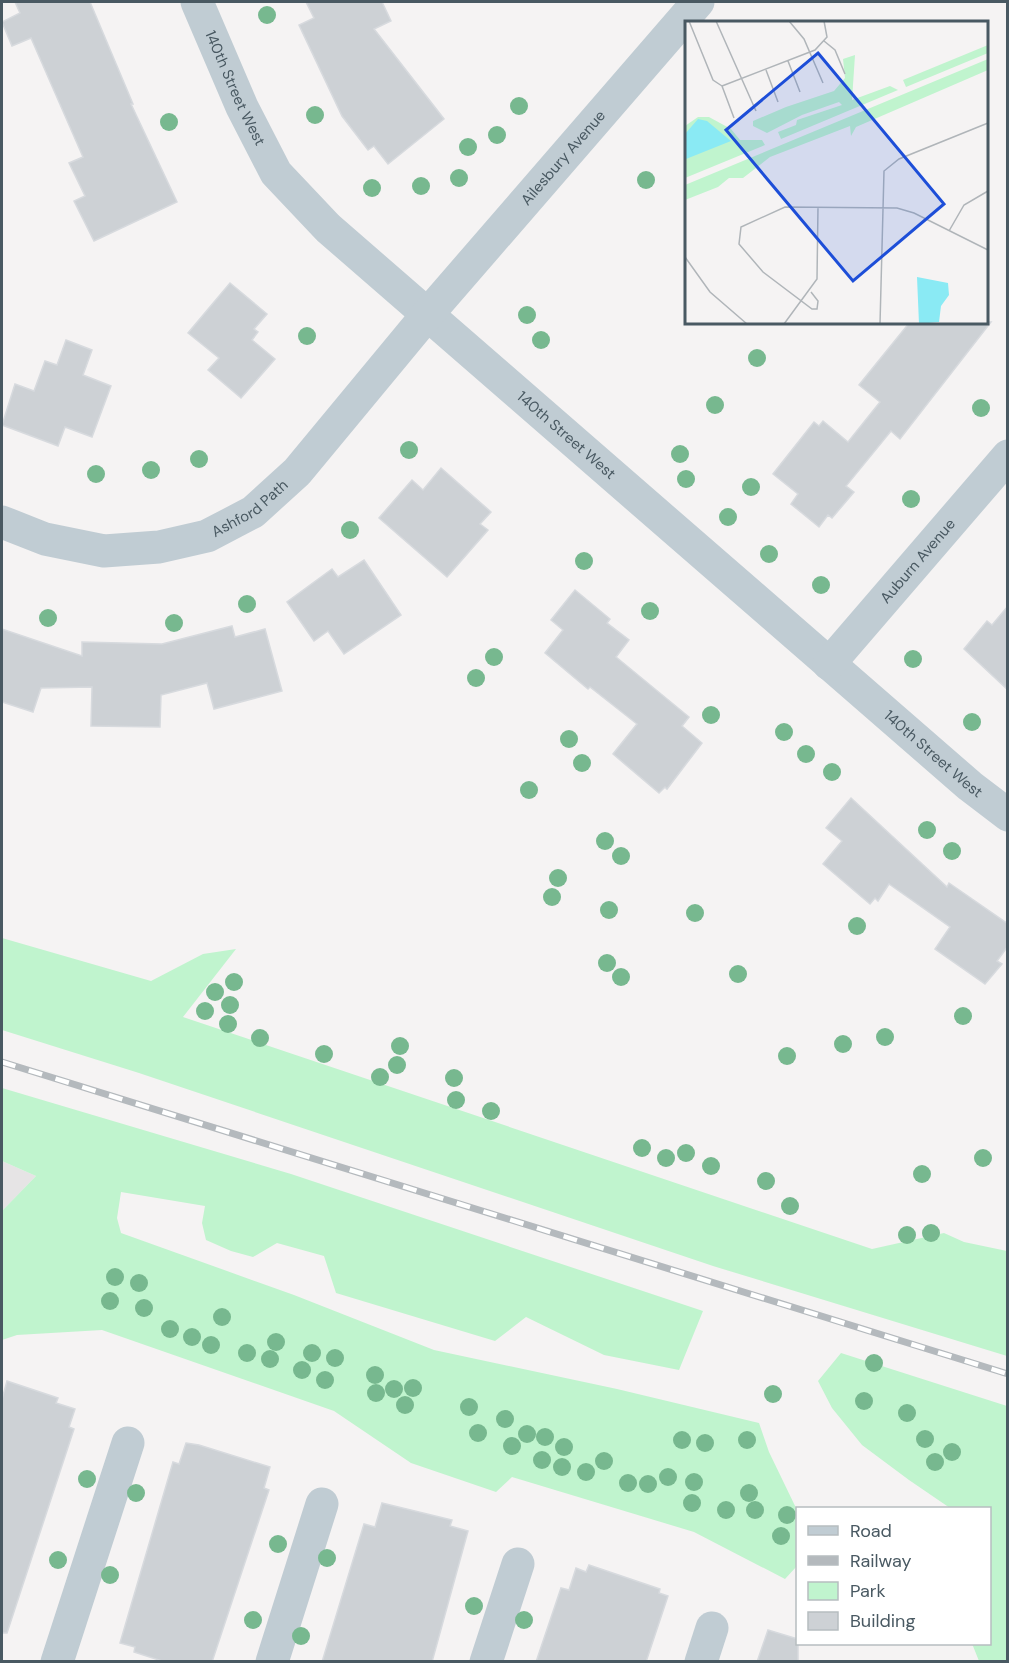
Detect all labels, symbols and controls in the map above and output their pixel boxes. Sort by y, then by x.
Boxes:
inset map [685,21,988,324]
street label: 140th Street West [200,27,270,149]
street label: Ailesbury Avenue [516,106,610,210]
street label: 140th Street West [513,387,620,484]
street label: Ashford Path [208,475,292,542]
street label: Auburn Avenue [876,514,960,607]
street label: 140th Street West [880,706,987,802]
legend [796,1507,991,1645]
text: Road [850,1519,892,1543]
text: Railway [850,1549,912,1573]
text: Park [850,1579,886,1603]
text: Building [850,1609,915,1633]

